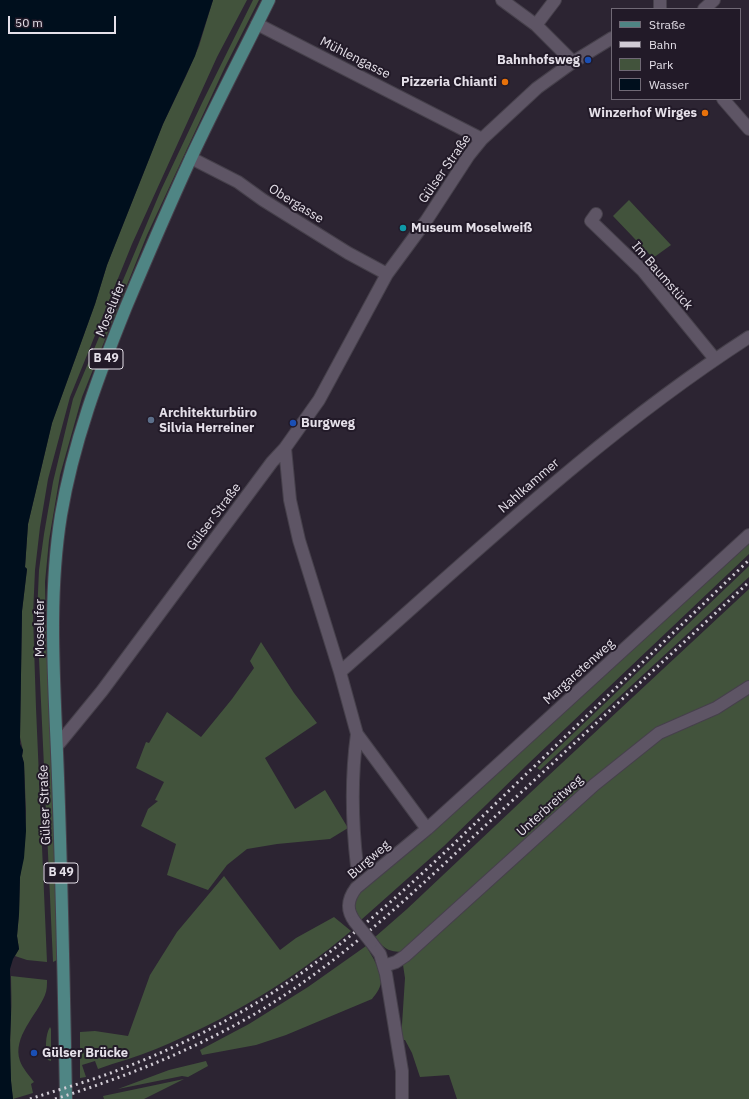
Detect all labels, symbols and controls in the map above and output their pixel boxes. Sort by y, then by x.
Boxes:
scale bar [10,8,118,34]
legend [611,8,741,100]
text: 50 m [15,15,43,30]
text: Straße [649,17,685,32]
street label: Mühlengasse [317,34,393,82]
text: Bahn [649,37,677,52]
place label: Bahnhofsweg [497,52,580,68]
marker: Bahnhofsweg [583,55,593,65]
text: Park [649,57,673,72]
place label: Pizzeria Chianti [401,74,497,90]
marker: Pizzeria Chianti [500,77,510,87]
text: Wasser [649,77,689,92]
place label: Winzerhof Wirges [589,105,697,121]
marker: Winzerhof Wirges [700,108,710,118]
street label: Gülser Straße [416,132,474,206]
street label: Obergasse [266,181,326,227]
place label: Museum Moselweiß [411,220,532,236]
marker: Museum Moselweiß [398,223,408,233]
street label: Im Baumstück [628,239,696,313]
street label: Moselufer [93,279,129,339]
road number: B 49 [89,349,123,369]
place label: Architekturbüro Silvia Herreiner [159,405,257,436]
marker: Architekturbüro Silvia Herreiner [146,415,156,425]
place label: Burgweg [301,415,355,431]
marker: Burgweg [288,418,298,428]
street label: Nahlkammer [495,455,563,517]
street label: Gülser Straße [184,480,244,554]
street label: Moselufer [32,599,48,657]
street label: Margaretenweg [540,636,618,708]
street label: Gülser Straße [36,765,54,845]
street label: Unterbreitweg [514,772,586,840]
street label: Burgweg [345,837,393,883]
road number: B 49 [44,863,78,883]
place label: Gülser Brücke [42,1045,128,1061]
marker: Gülser Brücke [29,1048,39,1058]

